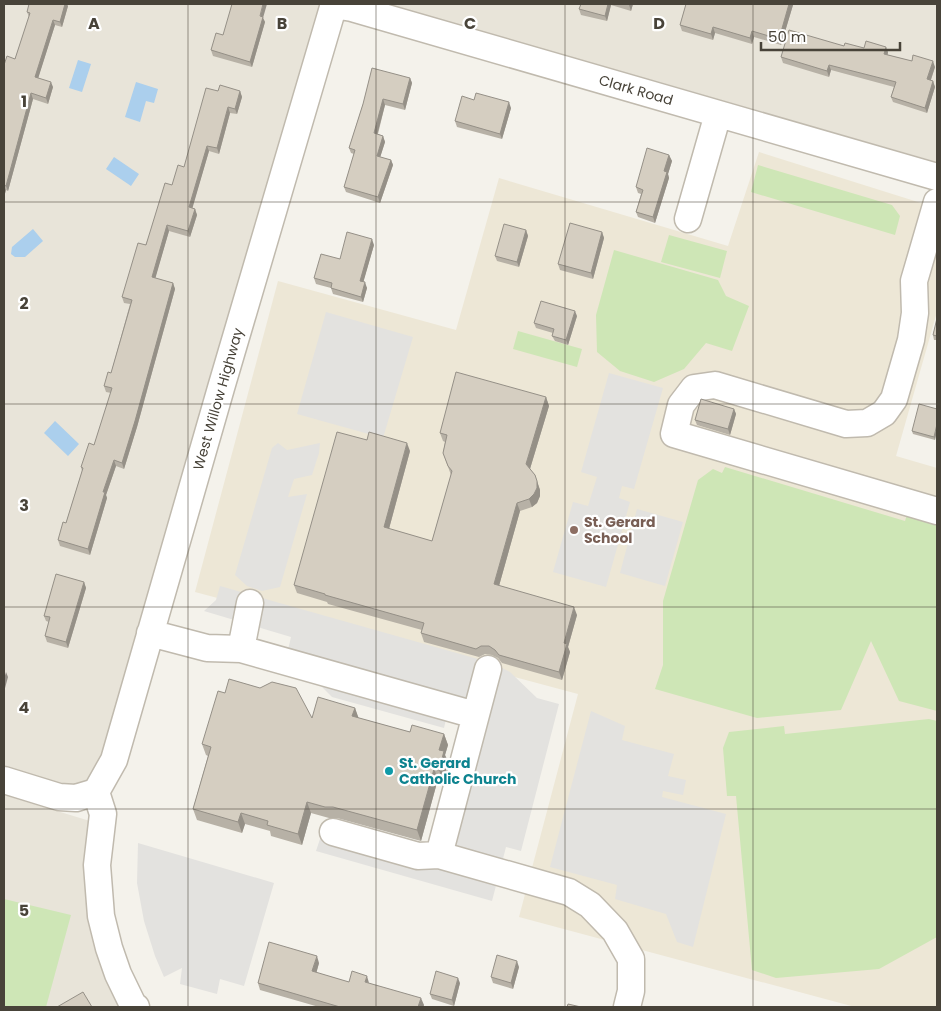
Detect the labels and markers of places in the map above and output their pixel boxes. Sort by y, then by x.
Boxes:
place label: St. Gerard School [584,512,656,548]
marker: St. Gerard School [568,524,580,536]
place label: St. Gerard Catholic Church [399,753,516,789]
marker: St. Gerard Catholic Church [383,765,395,777]

